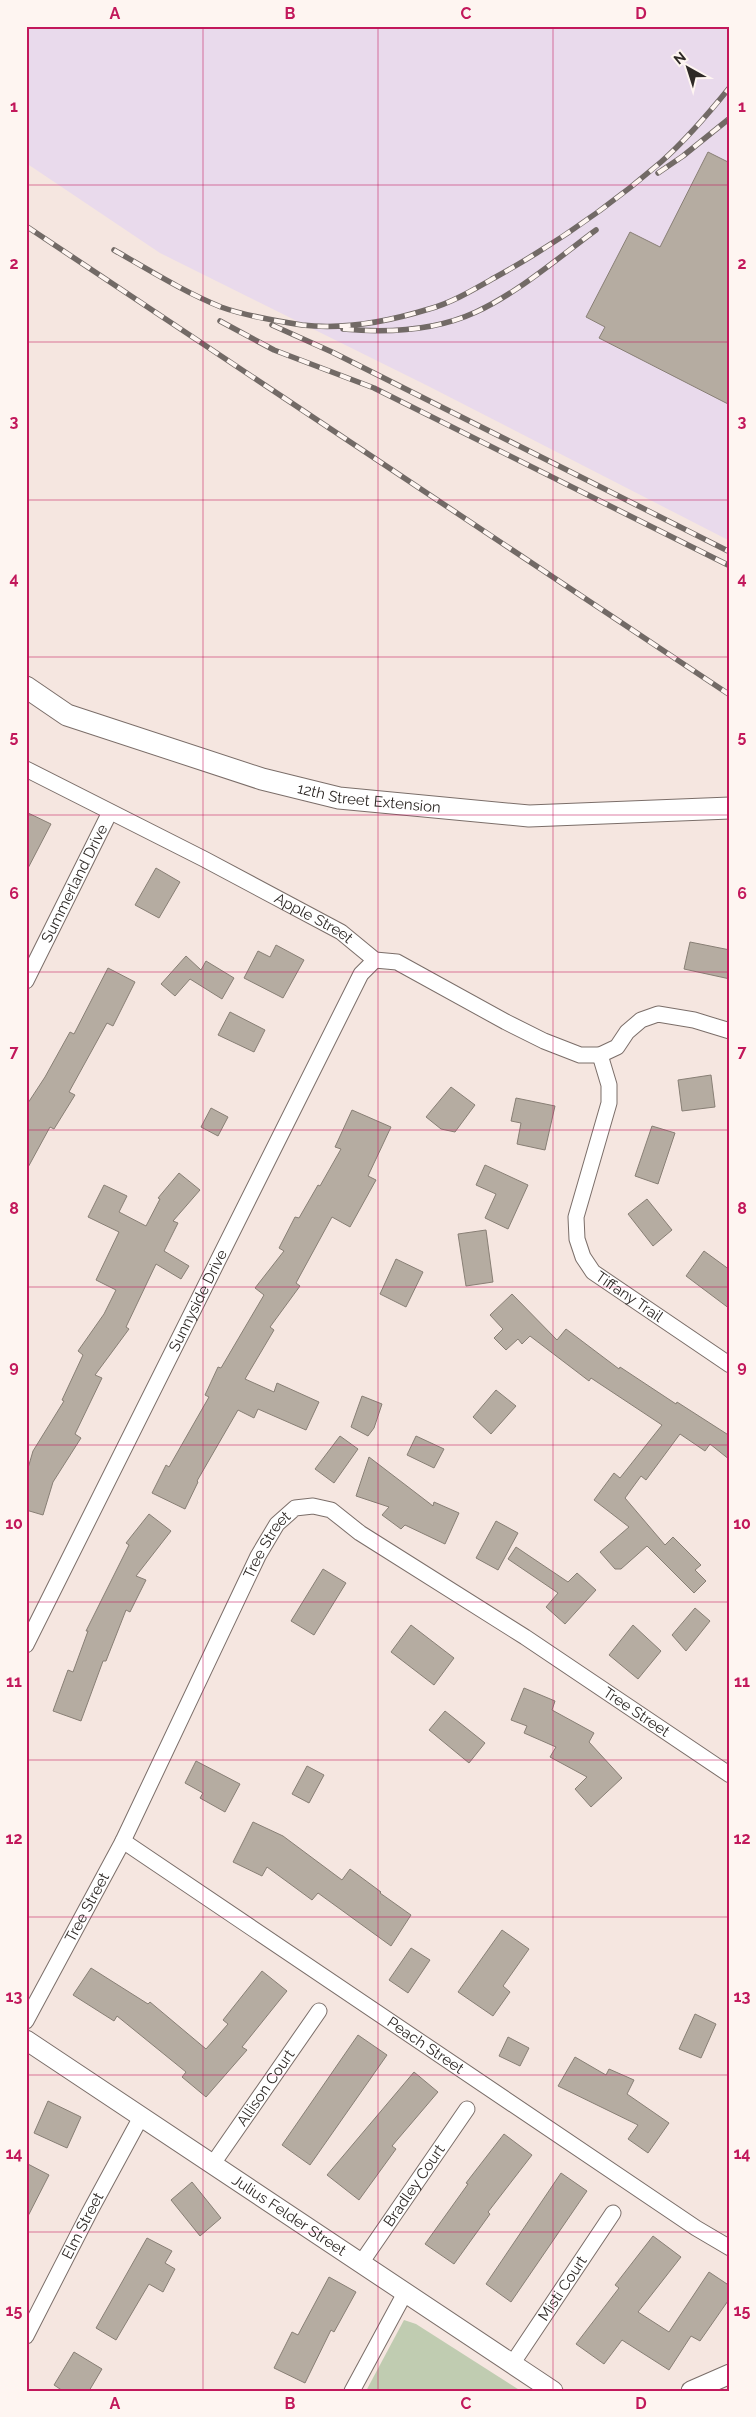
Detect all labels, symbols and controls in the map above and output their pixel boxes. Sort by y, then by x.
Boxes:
text: A [110,4,121,23]
text: B [285,4,296,23]
text: C [461,4,472,23]
text: D [635,4,647,23]
north arrow [664,42,714,92]
text: N [671,48,689,67]
text: 1 [10,97,18,116]
text: 1 [738,97,746,116]
text: 2 [9,254,19,273]
text: 2 [737,254,747,273]
text: 3 [10,412,19,431]
text: 3 [738,412,747,431]
text: 4 [9,569,19,588]
text: 4 [737,569,747,588]
text: 5 [10,727,19,746]
text: 5 [738,727,747,746]
street label: 12th Street Extension [296,779,442,817]
street label: Summerland Drive [38,821,112,945]
text: 6 [9,884,19,903]
text: 6 [737,884,747,903]
street label: Apple Street [271,889,357,947]
text: 7 [10,1042,19,1061]
text: 7 [738,1042,747,1061]
text: 8 [9,1199,19,1218]
text: 8 [737,1199,747,1218]
street label: Sunnyside Drive [165,1246,231,1355]
street label: Tiffany Trail [592,1267,667,1326]
text: 9 [9,1357,19,1376]
text: 9 [737,1357,747,1376]
street label: Tree Street [240,1507,294,1581]
text: 10 [5,1514,23,1533]
text: 10 [733,1514,751,1533]
text: 11 [6,1672,22,1691]
text: 11 [734,1672,750,1691]
street label: Tree Street [600,1683,673,1741]
text: 12 [6,1829,22,1848]
text: 12 [734,1829,750,1848]
street label: Tree Street [61,1870,113,1945]
text: 13 [6,1987,22,2006]
text: 13 [734,1987,750,2006]
street label: Peach Street [384,2013,467,2078]
street label: Allison Court [233,2046,298,2129]
street label: Bradley Court [380,2141,449,2230]
text: 14 [5,2144,23,2163]
text: 14 [733,2144,751,2163]
street label: Julius Felder Street [229,2171,349,2260]
street label: Elm Street [58,2189,107,2262]
street label: Misti Court [534,2252,591,2324]
text: 15 [6,2301,23,2320]
text: 15 [734,2301,751,2320]
text: A [110,2394,121,2413]
text: B [285,2394,296,2413]
text: C [461,2394,472,2413]
text: D [635,2394,647,2413]

